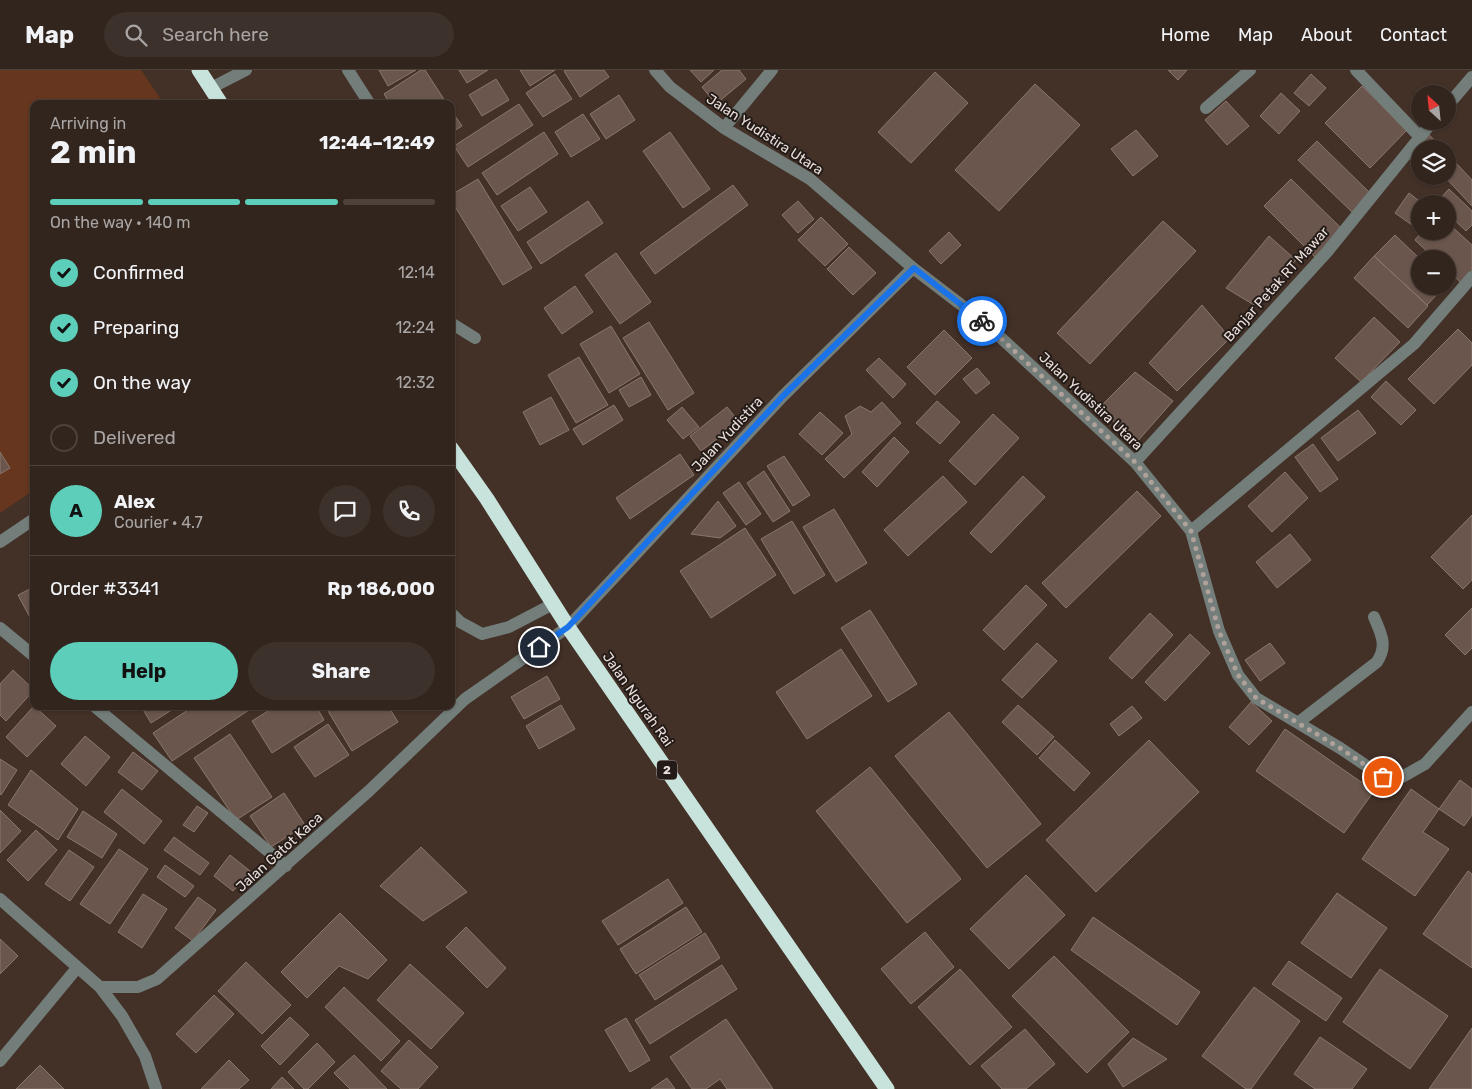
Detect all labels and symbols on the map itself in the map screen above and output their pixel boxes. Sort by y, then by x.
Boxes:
north arrow [1411,85,1456,130]
street label: Jalan Yudistira Utara [703,90,826,179]
street label: Banjar Petak RT Mawar [1220,223,1333,345]
courier [957,296,1007,346]
street label: Jalan Yudistira Utara [1035,349,1146,454]
street label: Jalan Yudistira [688,393,766,475]
pin [518,626,560,668]
street label: Jalan Ngurah Rai [599,649,676,750]
pin [1362,756,1404,798]
road number: 2 [657,760,677,780]
street label: Jalan Gatot Kaca [233,809,326,896]

